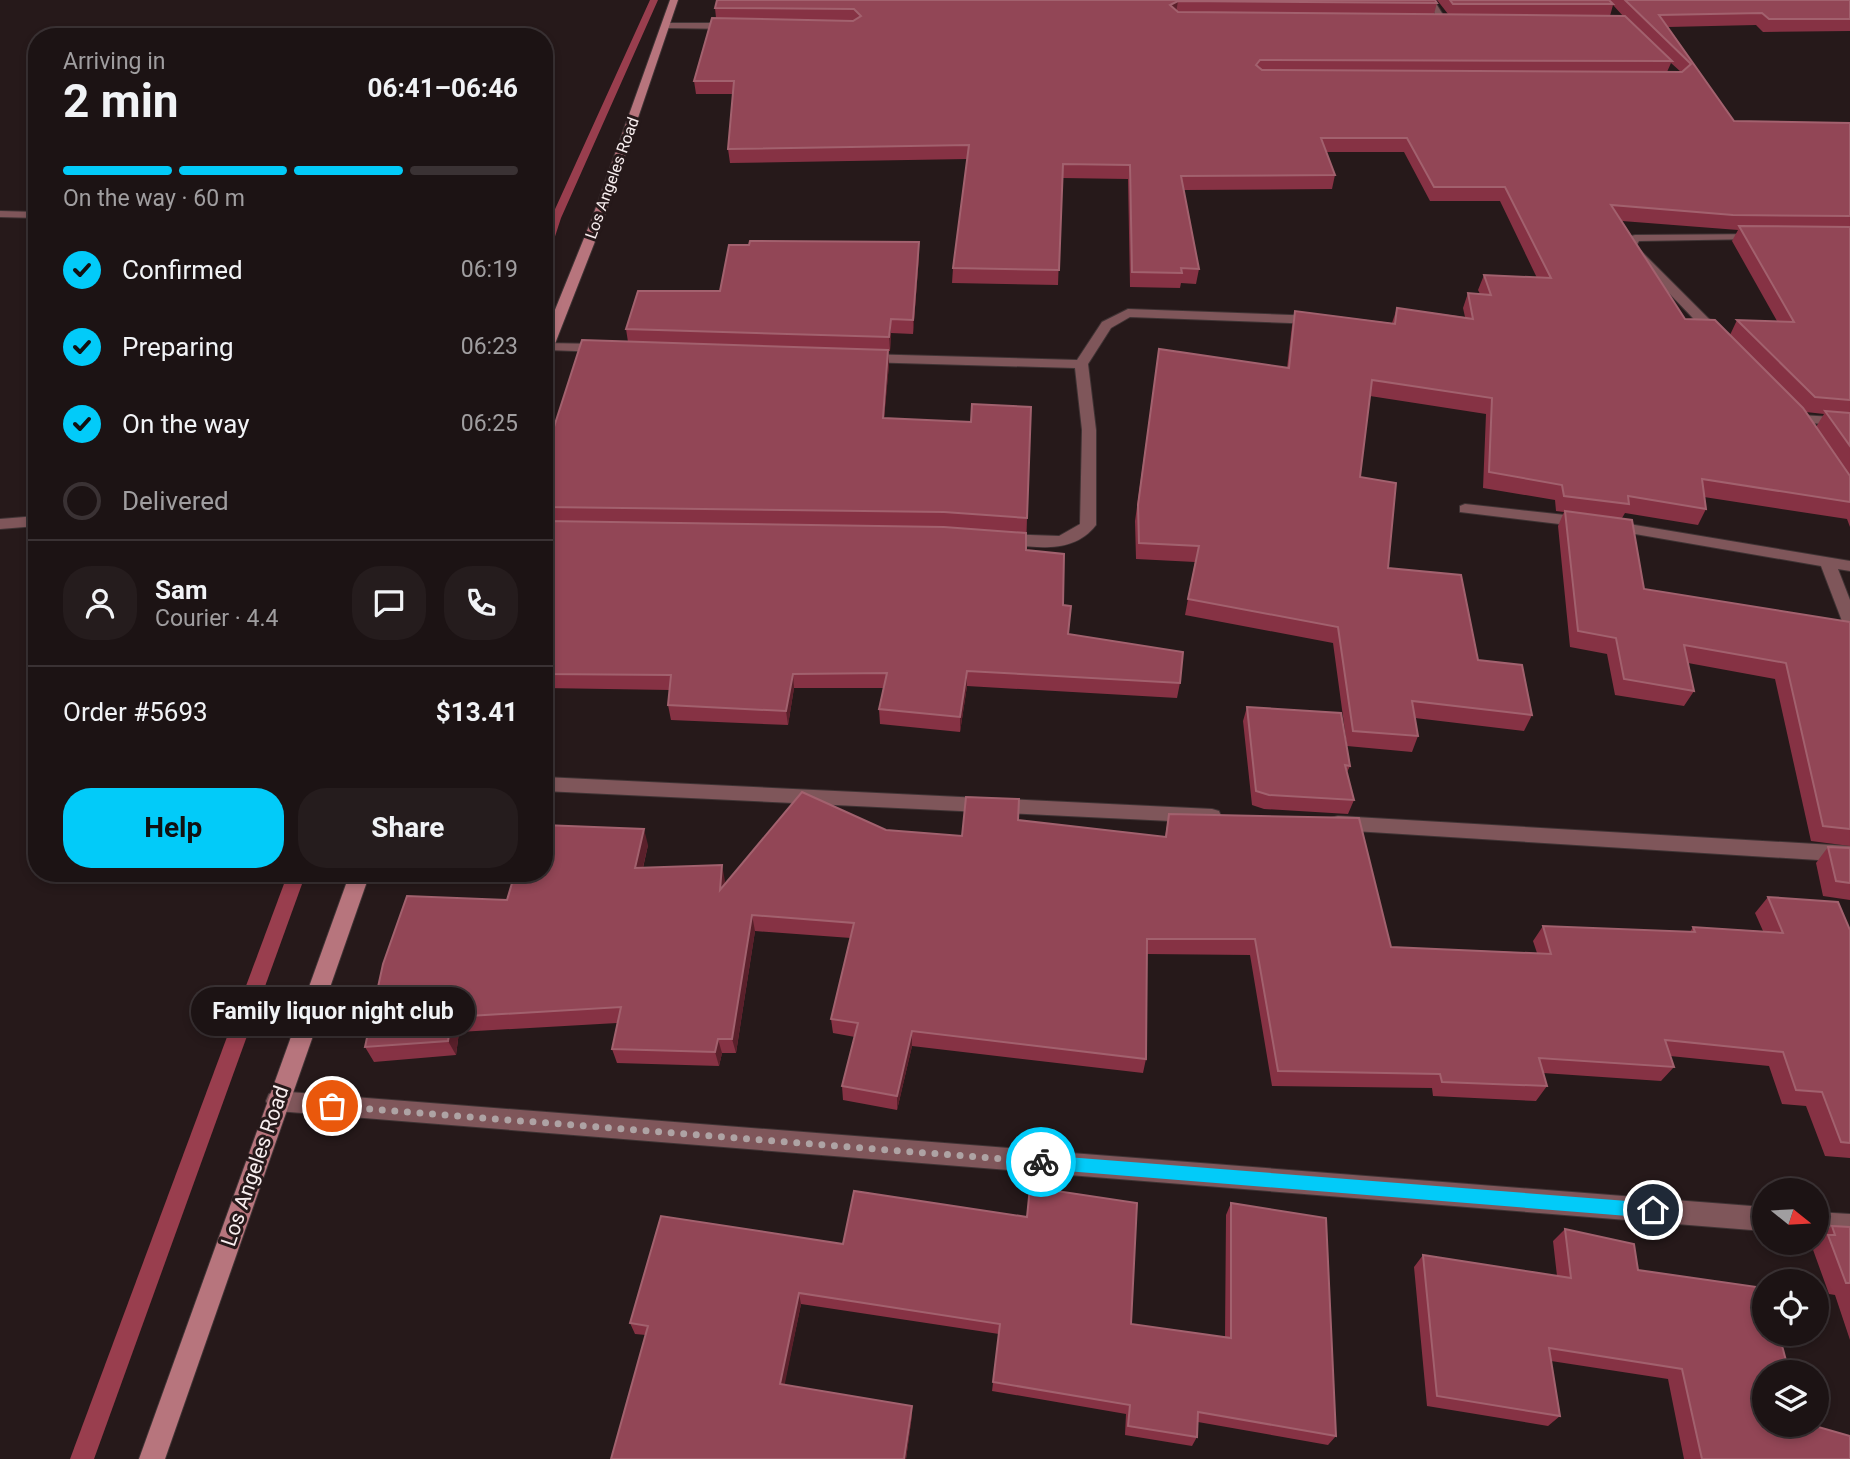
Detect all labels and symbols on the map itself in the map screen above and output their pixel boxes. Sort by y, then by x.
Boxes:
street label: Los Angeles Road [581,115,643,241]
callout: Family liquor night club [190,987,474,1036]
pin [302,1076,362,1136]
street label: Los Angeles Road [216,1083,294,1249]
courier [1006,1127,1076,1197]
north arrow [1752,1178,1829,1255]
pin [1623,1180,1683,1240]

